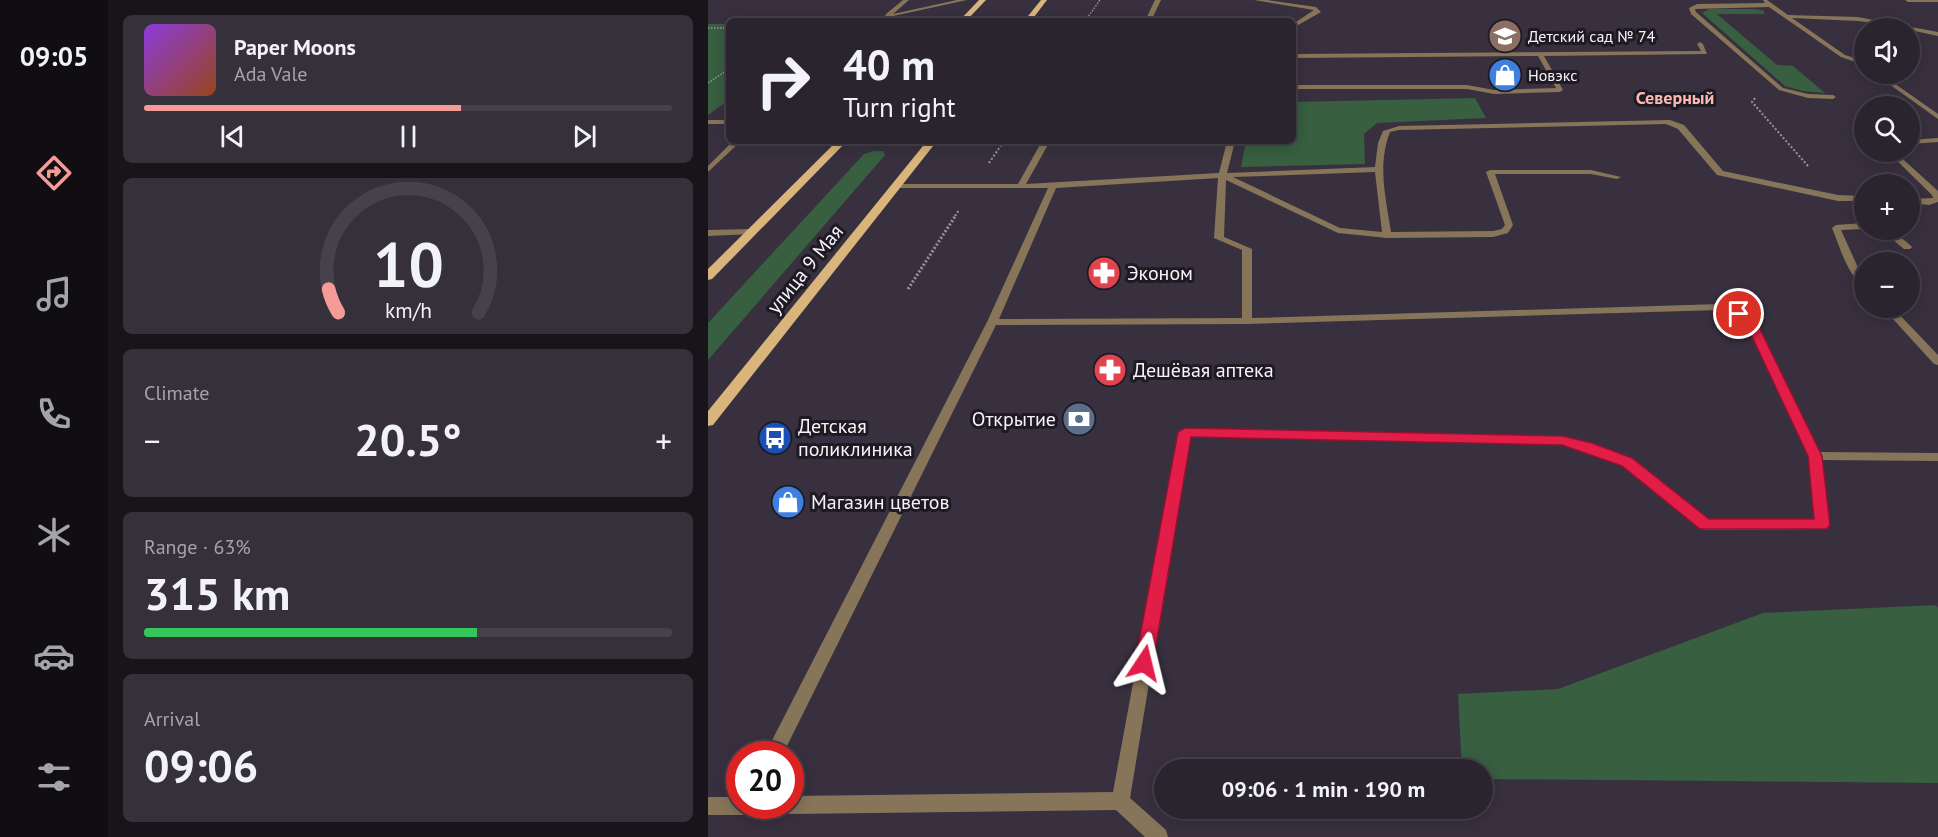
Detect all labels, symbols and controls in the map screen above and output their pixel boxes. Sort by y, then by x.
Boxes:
school or university icon: Детский сад № 74 [1487,18,1523,54]
map controls [1854,18,1920,318]
button: sound [1854,18,1920,84]
place label: Детский сад № 74 [1528,26,1656,46]
text: Paper Moons [234,33,356,61]
text: 40 m [843,37,935,92]
text: 09:05 [20,39,88,73]
icon: right [744,42,822,120]
shop icon: Новэкс [1487,57,1523,93]
text: Ada Vale [234,61,307,87]
place label: Новэкс [1528,65,1577,85]
district label: Северный [1636,86,1714,109]
text: Turn right [843,90,956,124]
button: search [1854,96,1920,162]
icon: previous [216,120,249,153]
icon: pause [392,120,425,153]
icon: next [568,120,601,153]
icon: directions [33,152,75,194]
button: + [1854,174,1920,240]
street label: улица 9 Мая [761,219,849,319]
text: 10 [373,223,443,304]
button: − [1854,252,1920,318]
pharmacy icon: Эконом [1086,255,1122,291]
place label: Эконом [1127,260,1193,286]
icon: music [33,273,75,315]
pin [1713,288,1764,339]
text: km/h [384,296,431,324]
icon: arrive [1722,297,1755,330]
pharmacy icon: Дешёвая аптека [1092,352,1128,388]
place label: Дешёвая аптека [1133,357,1274,383]
text: Climate [144,380,210,406]
icon: phone [33,393,75,435]
bank icon: Открытие [1061,401,1097,437]
place label: Открытие [972,406,1056,432]
text: 20.5° [354,410,462,468]
place label: Детская поликлиника [798,413,913,462]
text: − [144,419,161,462]
text: + [655,419,672,462]
bus stop icon: Детская поликлиника [757,420,793,456]
shop icon: Магазин цветов [770,484,806,520]
place label: Магазин цветов [811,489,949,515]
icon: climate [33,514,75,556]
text: Range · 63% [144,534,251,560]
text: 315 km [144,564,290,622]
position arrow [1112,631,1176,695]
icon: car [33,635,75,677]
text: Arrival [144,706,200,732]
text: 09:06 [144,736,258,794]
speed limit sign: 20 [726,741,804,819]
icon: filters [33,756,75,798]
text: 09:06 · 1 min · 190 m [1222,775,1425,803]

